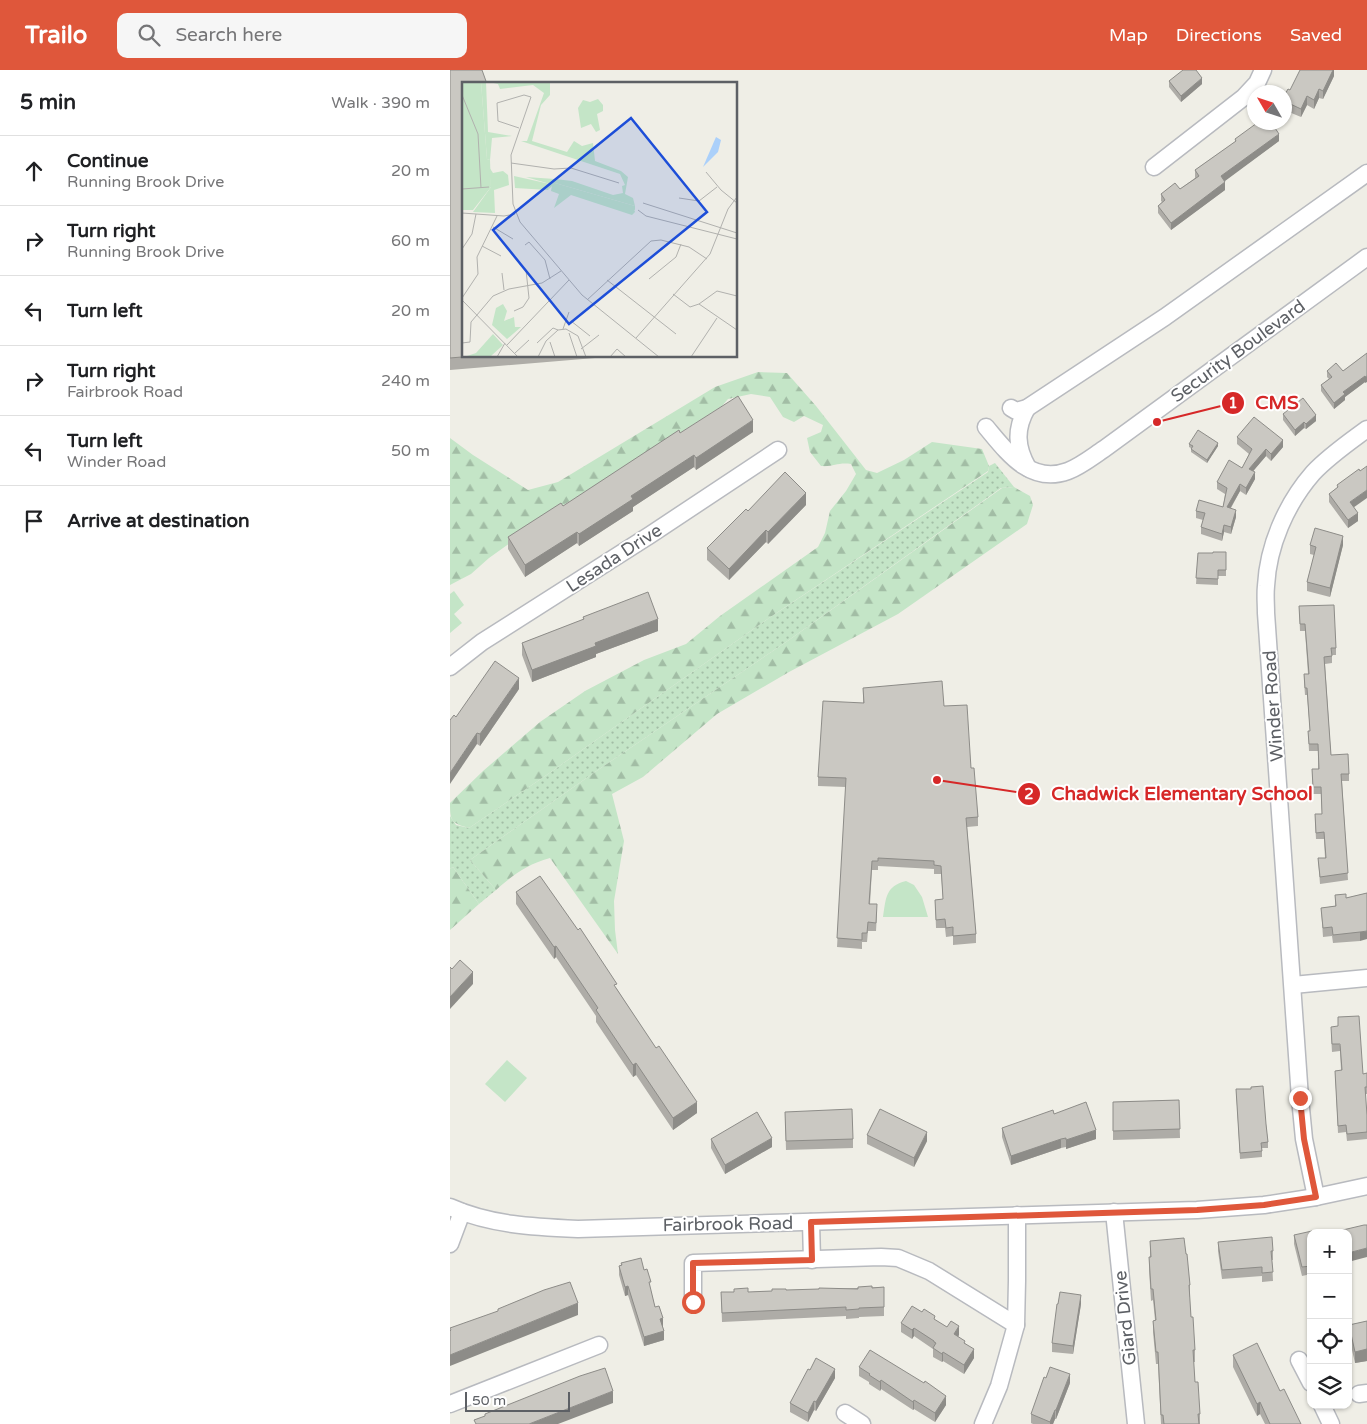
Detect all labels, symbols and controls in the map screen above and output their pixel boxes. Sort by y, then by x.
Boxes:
search box [117,13,467,58]
text: Trailo [25,21,87,50]
icon: search [135,21,163,49]
text: Search here [175,24,282,46]
text: Map [1109,24,1148,46]
text: Directions [1176,24,1262,46]
text: Saved [1290,24,1342,46]
inset map [462,82,738,358]
north arrow [1247,85,1292,130]
text: 5 min [20,90,76,115]
text: Walk · 390 m [331,93,430,113]
text: Continue [67,150,149,172]
icon: ahead [20,157,48,185]
text: 20 m [391,161,430,181]
text: Running Brook Drive [67,172,224,192]
text: Turn right [67,220,155,242]
icon: right [20,227,48,255]
text: 60 m [391,231,430,251]
text: Running Brook Drive [67,242,224,262]
street label: Security Boulevard [1167,295,1309,407]
icon: left [20,297,48,325]
text: Turn left [67,300,143,322]
text: 20 m [391,301,430,321]
text: Turn right [67,360,155,382]
icon: right [20,367,48,395]
text: 240 m [381,371,430,391]
text: Fairbrook Road [67,382,183,402]
callout: CMS [1220,386,1309,420]
text: CMS [1255,392,1299,414]
text: 1 [1228,394,1238,412]
text: Turn left [67,430,143,452]
icon: left [20,437,48,465]
text: 50 m [391,441,430,461]
text: Winder Road [67,452,166,472]
icon: arrive [20,507,48,535]
text: Arrive at destination [67,510,250,532]
street label: Lesada Drive [562,519,666,597]
street label: Winder Road [1258,649,1288,763]
callout: Chadwick Elementary School [1016,777,1323,811]
text: Chadwick Elementary School [1051,783,1313,806]
text: 2 [1024,785,1034,803]
route end [1289,1087,1312,1110]
street label: Fairbrook Road [662,1212,794,1236]
map controls [1307,1229,1352,1409]
button: + [1307,1229,1352,1274]
street label: Giard Drive [1109,1269,1141,1367]
button: − [1307,1274,1352,1319]
route start [682,1291,705,1314]
button: locate [1307,1319,1352,1364]
button: layers [1307,1364,1352,1409]
scale bar [465,1389,570,1412]
text: 50 m [472,1392,506,1409]

